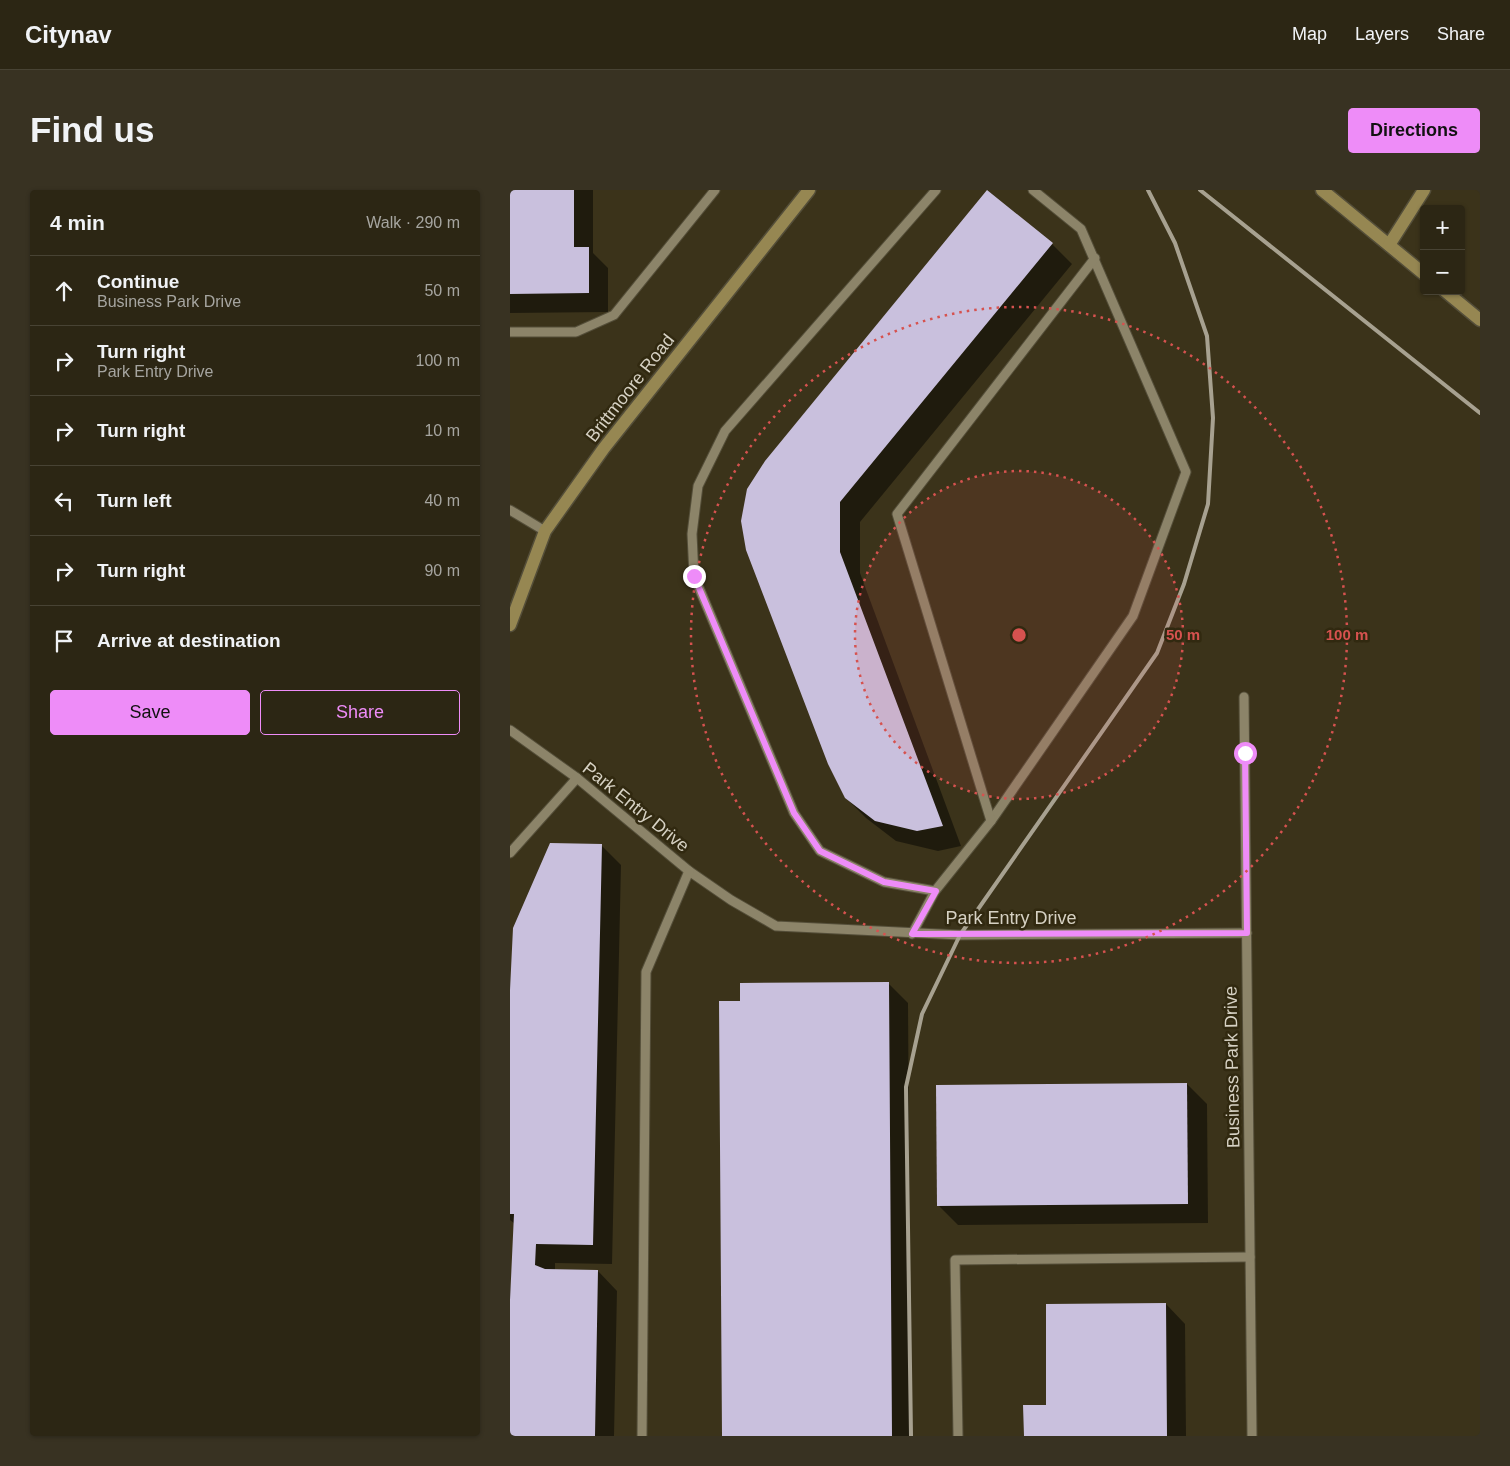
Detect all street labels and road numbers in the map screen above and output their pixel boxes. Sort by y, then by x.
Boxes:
street label: Brittmoore Road [582,330,678,446]
street label: Park Entry Drive [579,758,693,856]
street label: Park Entry Drive [945,908,1077,928]
street label: Business Park Drive [1221,986,1243,1148]

